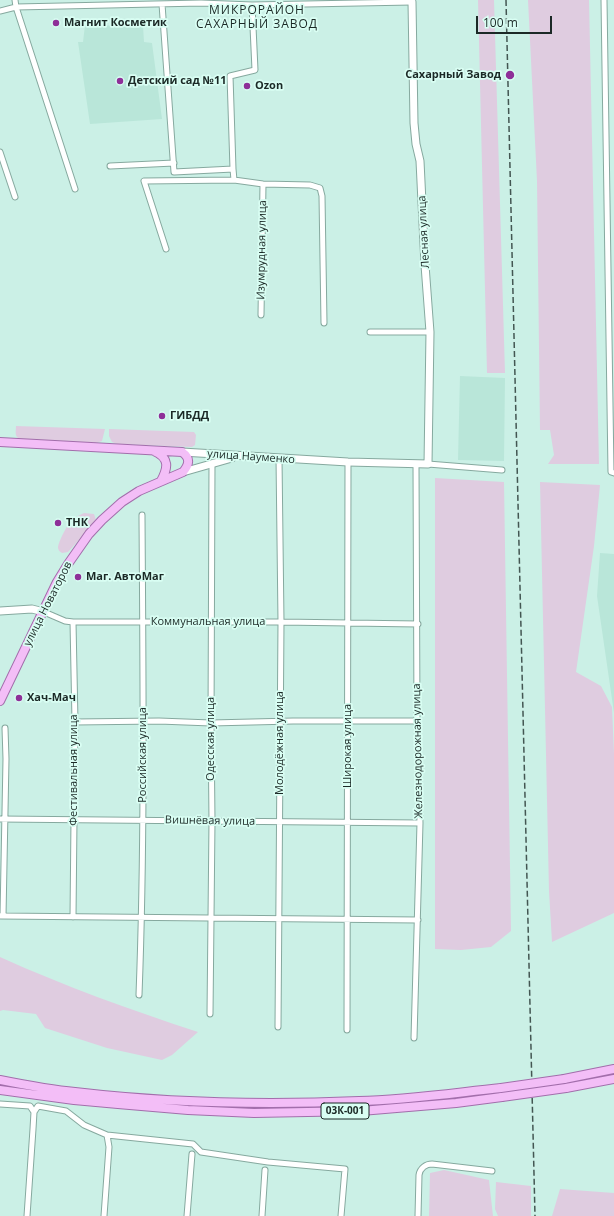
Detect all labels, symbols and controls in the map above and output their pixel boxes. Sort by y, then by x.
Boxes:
district label: МИКРОРАЙОН САХАРНЫЙ ЗАВОД [196,4,318,32]
scale bar [478,8,554,34]
text: 100 m [483,14,518,31]
place label: Магнит Косметик [64,16,167,30]
marker: Магнит Косметик [51,18,61,28]
place label: Сахарный Завод [405,68,501,82]
marker: Сахарный Завод [504,69,516,81]
place label: Детский сад №11 [128,74,227,88]
marker: Детский сад №11 [115,76,125,86]
place label: Ozon [255,79,283,93]
marker: Ozon [242,81,252,91]
street label: Лесная улица [415,195,433,269]
street label: Изумрудная улица [255,200,269,300]
place label: ГИБДД [170,409,209,423]
marker: ГИБДД [157,411,167,421]
street label: улица Науменко [207,447,295,467]
place label: ТНК [66,516,88,530]
marker: ТНК [53,518,63,528]
street label: улица Новаторов [21,559,75,649]
place label: Маг. АвтоМаг [86,570,164,584]
marker: Маг. АвтоМаг [73,572,83,582]
street label: Коммунальная улица [151,615,265,629]
street label: Железнодорожная улица [410,683,426,819]
place label: Хач-Мач [27,691,76,705]
street label: Молодёжная улица [273,691,287,795]
marker: Хач-Мач [14,693,24,703]
street label: Одесская улица [204,697,218,781]
street label: Широкая улица [341,704,355,788]
street label: Российская улица [136,707,150,803]
street label: Фестивальная улица [67,714,81,826]
street label: Вишнёвая улица [165,814,255,828]
road number: 03К-001 [321,1103,369,1119]

